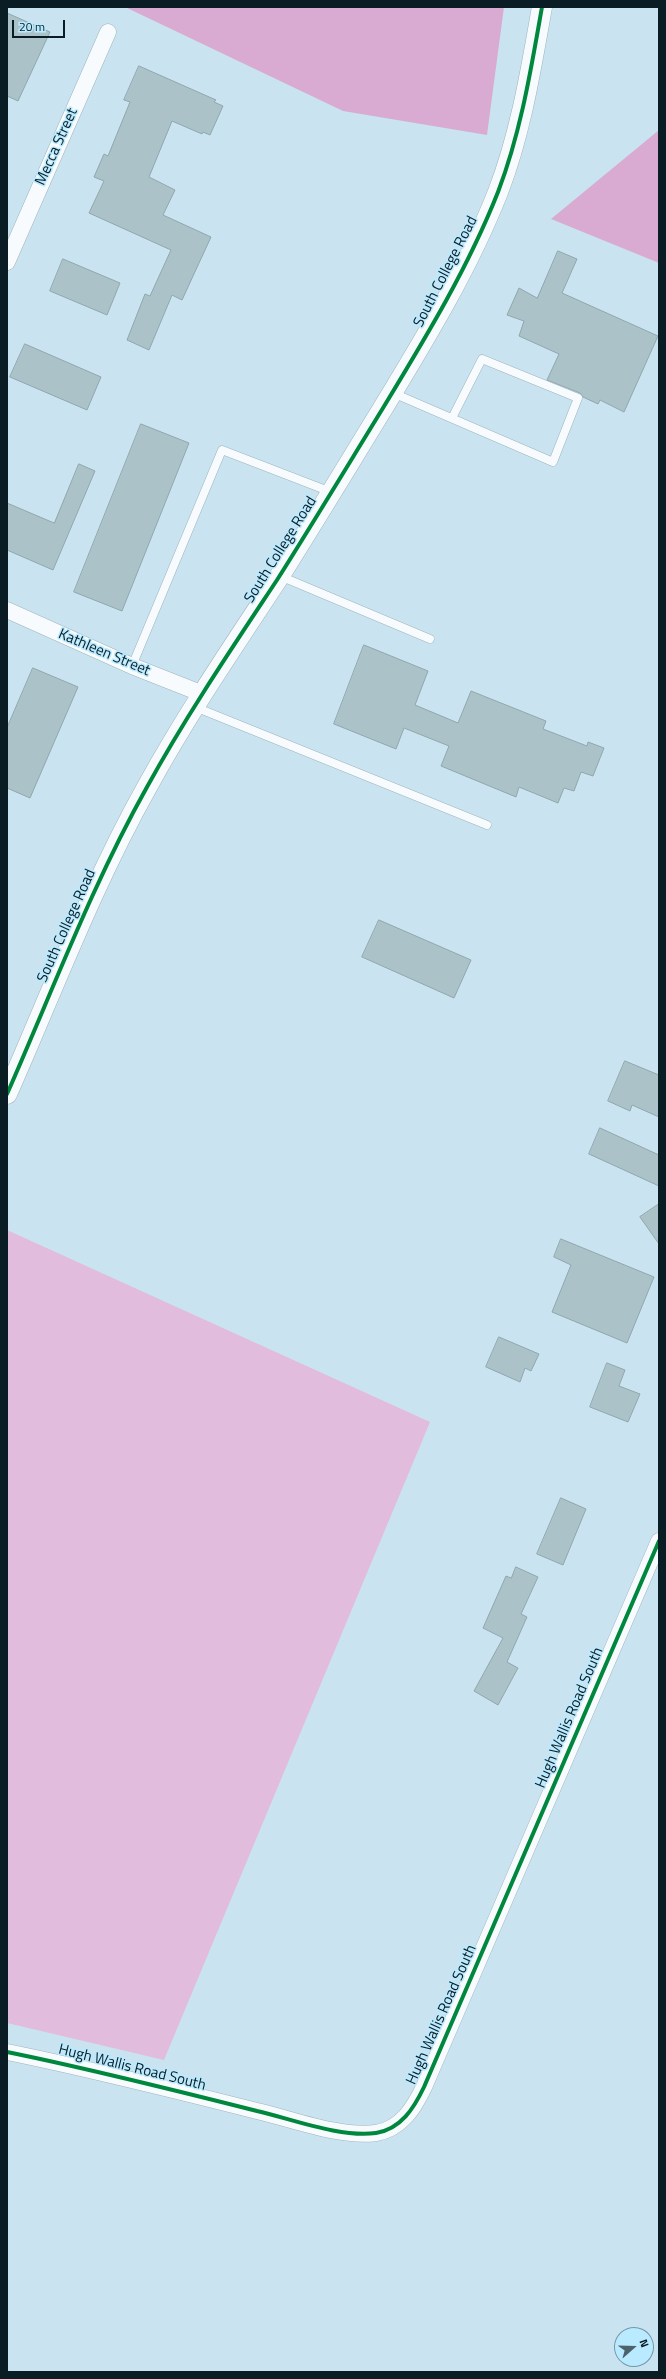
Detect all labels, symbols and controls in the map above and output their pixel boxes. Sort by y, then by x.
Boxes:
scale bar [14,12,67,38]
text: 20 m [19,17,45,36]
street label: Mecca Street [32,106,82,188]
street label: South College Road [410,214,482,330]
street label: South College Road [241,493,321,607]
street label: Kathleen Street [55,626,153,680]
street label: South College Road [34,867,100,985]
street label: Hugh Wallis Road South [532,1645,608,1791]
street label: Hugh Wallis Road South [403,1942,481,2088]
street label: Hugh Wallis Road South [56,2041,208,2095]
north arrow [614,2327,654,2367]
text: N [636,2337,653,2350]

